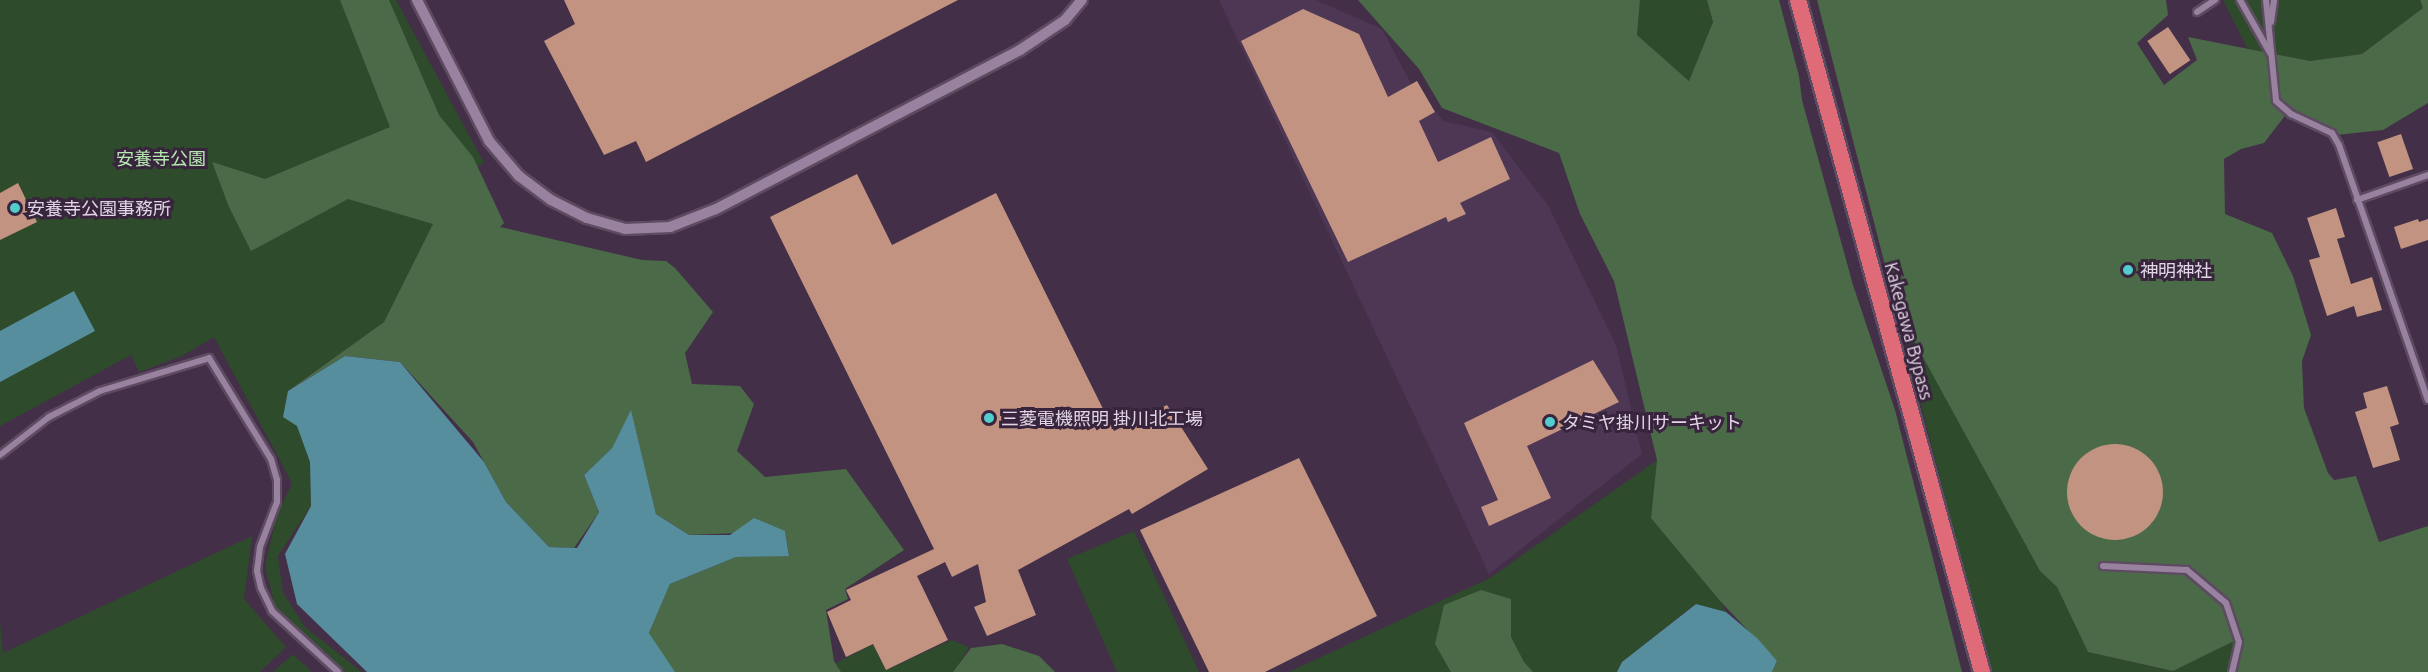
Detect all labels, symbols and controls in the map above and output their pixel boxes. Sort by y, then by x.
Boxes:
park label: 安養寺公園 [116,147,206,169]
place label: 安養寺公園事務所 [27,197,171,219]
marker: 安養寺公園事務所 [8,201,22,215]
place label: 神明神社 [2140,259,2212,281]
street label: Kakegawa Bypass [1880,260,1938,402]
marker: 神明神社 [2121,263,2135,277]
place label: 三菱電機照明 掛川北工場 [1001,407,1203,429]
marker: 三菱電機照明 掛川北工場 [982,411,996,425]
place label: タミヤ掛川サーキット [1562,411,1742,433]
marker: タミヤ掛川サーキット [1543,415,1557,429]

